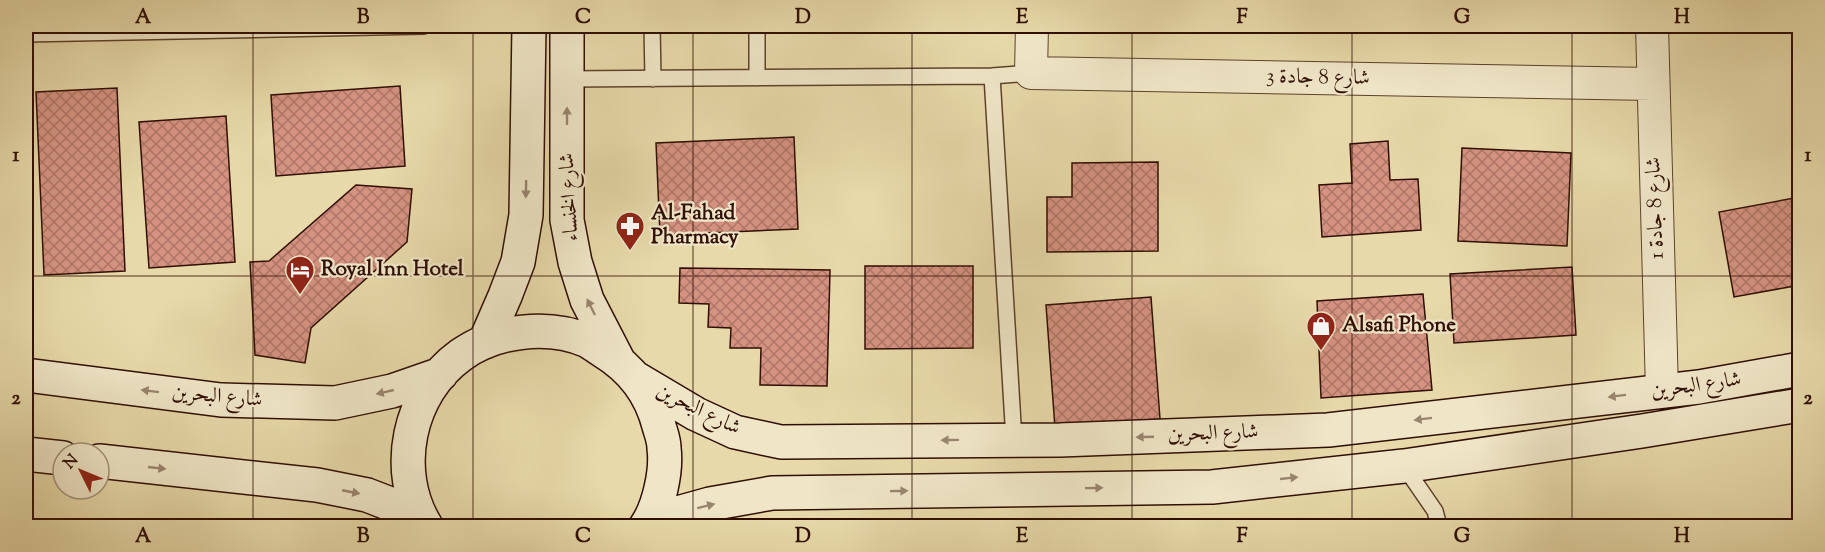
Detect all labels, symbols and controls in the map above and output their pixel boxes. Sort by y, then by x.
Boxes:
text: A [135,4,152,33]
text: B [357,4,370,33]
text: C [575,4,591,33]
text: D [795,4,811,33]
text: E [1016,4,1029,33]
text: F [1236,4,1248,33]
text: G [1454,4,1471,33]
text: H [1674,4,1690,33]
street label: شارع 8 جادة 3 [1266,62,1370,95]
one-way arrow [562,107,572,126]
text: 1 [13,142,20,171]
text: 1 [1805,142,1812,171]
street label: شارع الخنساء [553,152,588,242]
street label: شارع 8 جادة 1 [1639,156,1674,260]
one-way arrow [522,179,531,198]
place label: Al-Fahad Pharmacy [651,199,739,253]
pharmacy icon: Al-Fahad Pharmacy [614,210,646,252]
hotel icon: Royal Inn Hotel [284,254,316,296]
place label: Royal Inn Hotel [321,255,464,285]
one-way arrow [587,299,596,316]
shop icon: Alsafi Phone [1305,310,1337,352]
place label: Alsafi Phone [1342,311,1456,341]
street label: شارع البحرين [1649,365,1743,408]
street label: شارع البحرين [650,377,745,444]
street label: شارع البحرين [170,378,264,417]
text: 2 [11,385,21,414]
text: 2 [1803,385,1813,414]
one-way arrow [140,386,159,395]
one-way arrow [376,388,394,398]
one-way arrow [1608,392,1627,401]
one-way arrow [1414,414,1433,423]
street label: شارع البحرين [1167,417,1259,452]
one-way arrow [1136,432,1155,442]
one-way arrow [941,436,960,445]
north arrow [51,441,111,501]
text: N [59,450,85,475]
one-way arrow [148,463,167,473]
one-way arrow [1280,474,1299,483]
one-way arrow [1085,484,1104,493]
one-way arrow [890,486,909,496]
one-way arrow [341,488,360,497]
one-way arrow [697,500,715,510]
text: A [135,523,152,552]
text: B [357,523,370,552]
text: C [575,523,591,552]
text: D [795,523,811,552]
text: E [1016,523,1029,552]
text: F [1236,523,1248,552]
text: G [1454,523,1471,552]
text: H [1674,523,1690,552]

